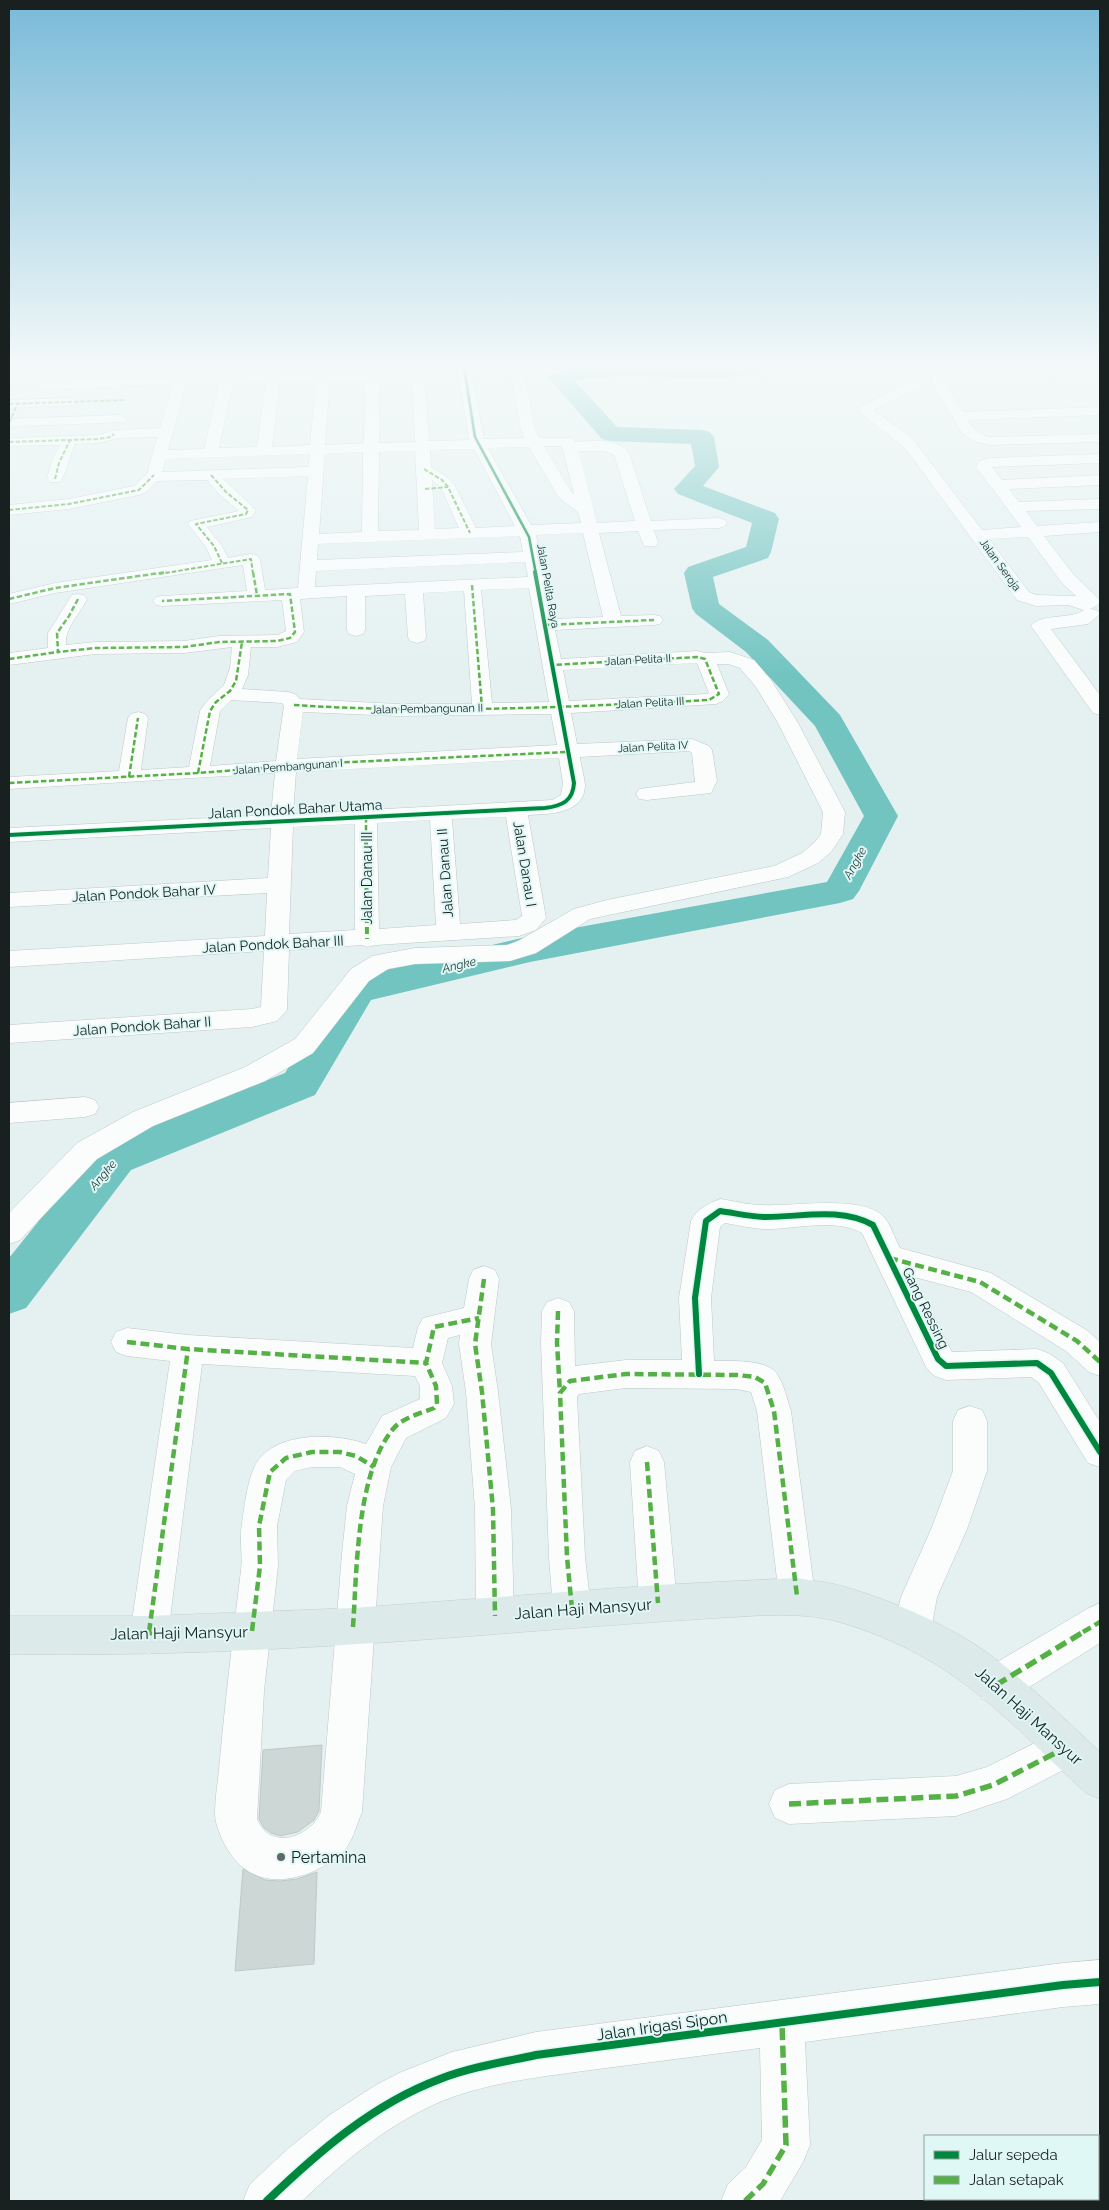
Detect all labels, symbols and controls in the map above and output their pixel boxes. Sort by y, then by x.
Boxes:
street label: Jalan Seroja [977,536,1023,594]
street label: Jalan Pelita Raya [534,543,562,629]
street label: Jalan Pelita II [605,652,671,668]
street label: Jalan Pelita III [615,695,685,711]
street label: Jalan Pembangunan II [371,702,483,716]
street label: Jalan Pelita IV [617,739,689,755]
street label: Jalan Pembangunan I [233,757,343,777]
street label: Jalan Pondok Bahar Utama [207,796,383,822]
street label: Jalan Danau I [510,820,540,908]
street label: Jalan Danau II [434,828,456,918]
street label: Jalan Danau III [359,831,375,925]
water label: Angke [840,844,870,882]
street label: Jalan Pondok Bahar IV [71,881,217,905]
street label: Jalan Pondok Bahar III [202,932,344,956]
water label: Angke [440,954,478,976]
street label: Jalan Pondok Bahar II [72,1013,212,1039]
water label: Angke [86,1157,120,1193]
street label: Gang Ressing [899,1265,953,1351]
street label: Jalan Haji Mansyur [514,1595,653,1623]
street label: Jalan Haji Mansyur [110,1622,248,1644]
street label: Jalan Haji Mansyur [971,1663,1087,1769]
place label: Pertamina [291,1848,366,1867]
marker: Pertamina [275,1851,287,1863]
street label: Jalan Irigasi Sipon [595,2007,729,2045]
legend [924,2135,1099,2200]
text: Jalur sepeda [969,2146,1058,2164]
text: Jalan setapak [969,2171,1064,2189]

